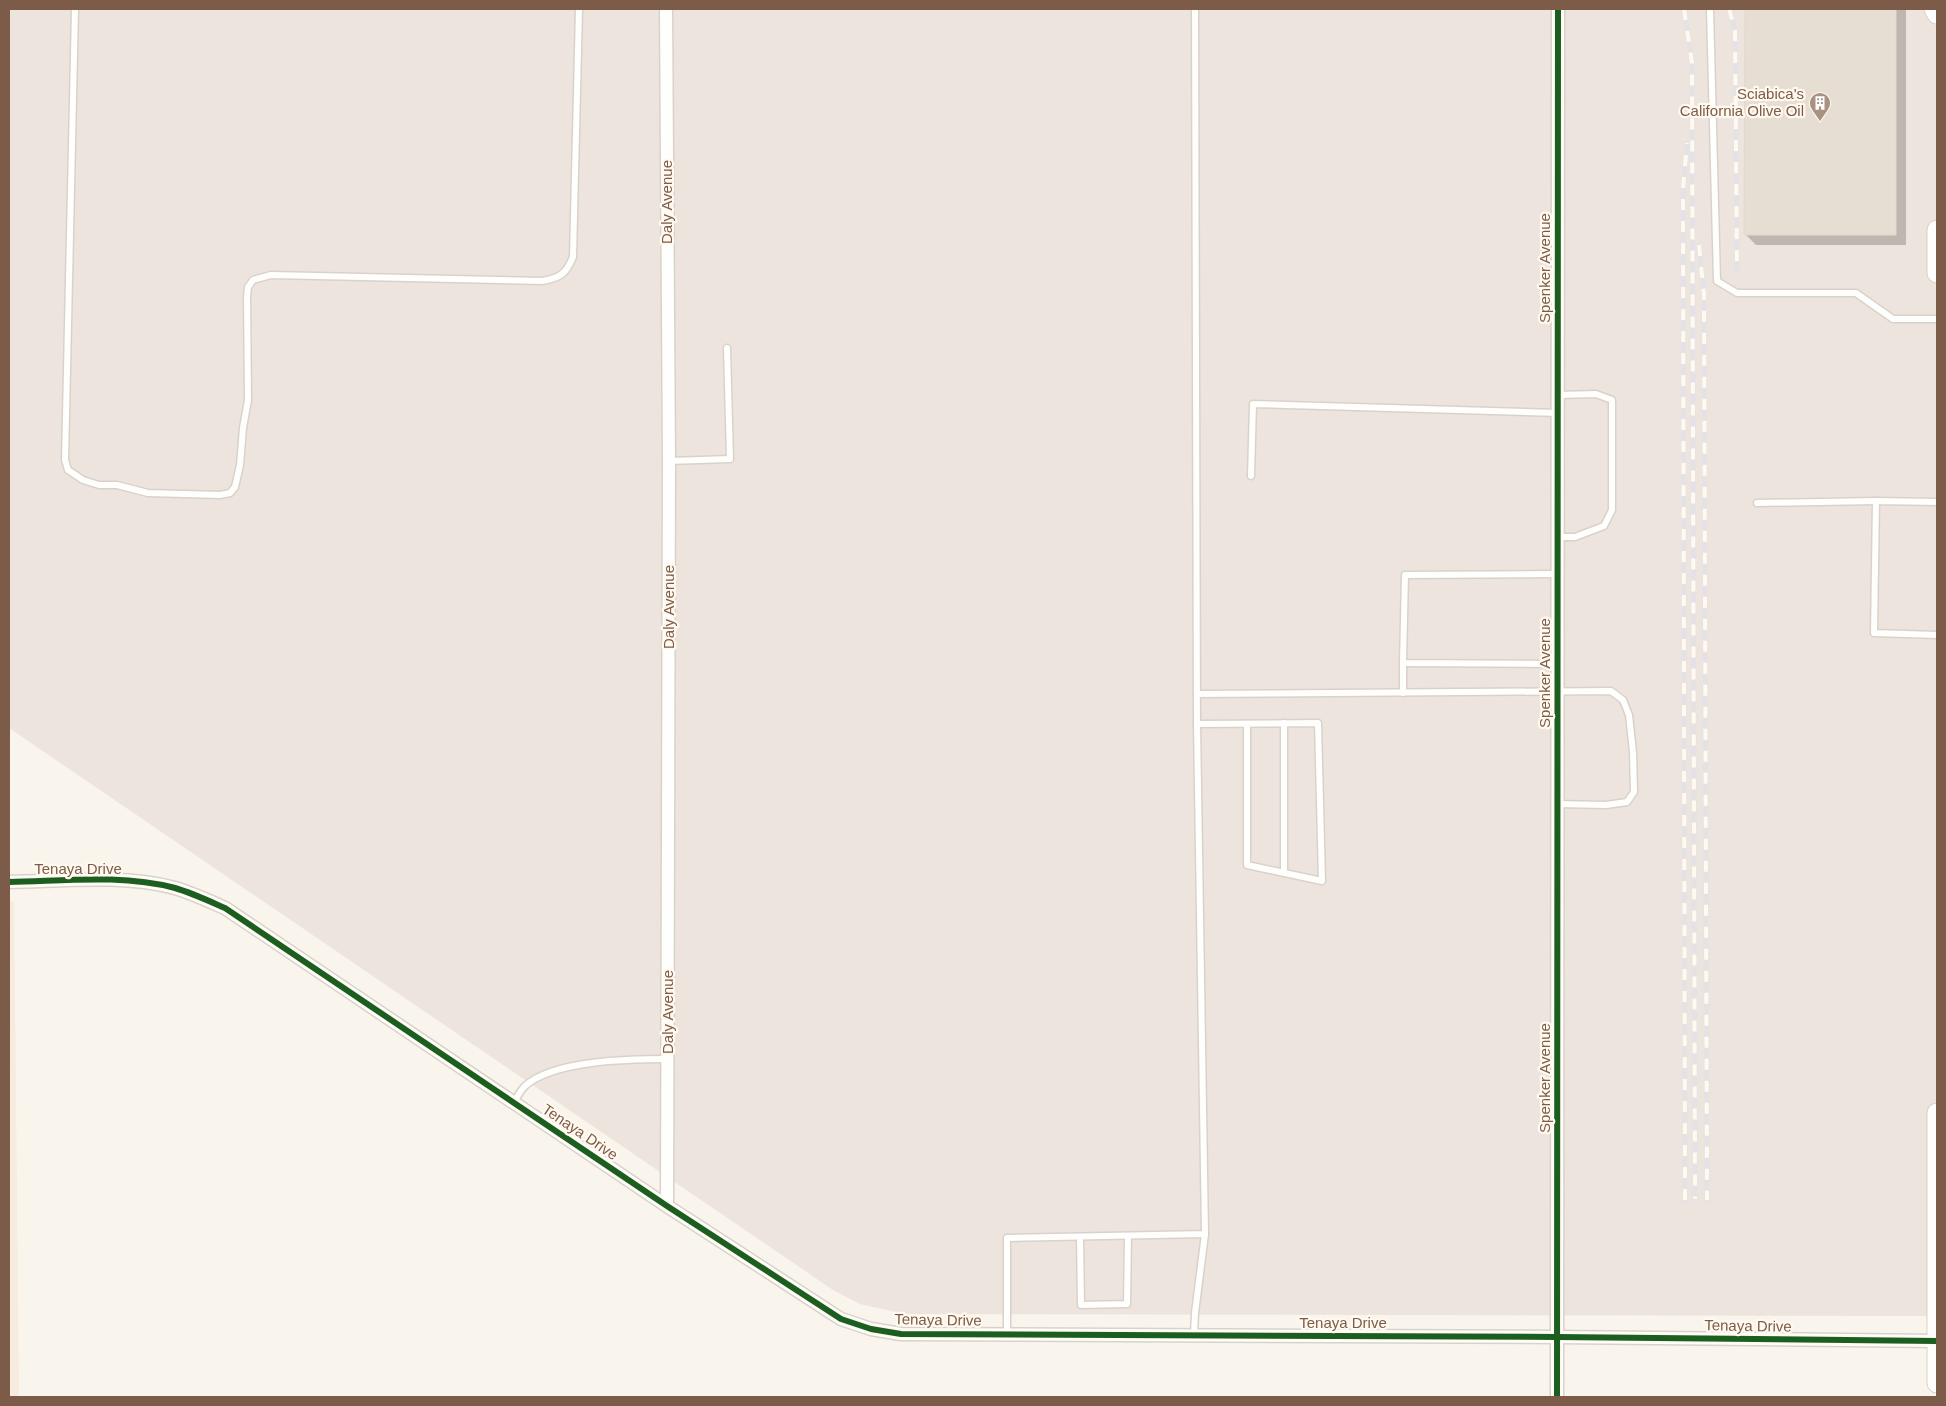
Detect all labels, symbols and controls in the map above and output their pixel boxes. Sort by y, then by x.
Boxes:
place label: Sciabica's California Olive Oil [1680,85,1804,119]
building icon: Sciabica's California Olive Oil [1808,91,1832,122]
street label: Daly Avenue [658,160,675,244]
street label: Spenker Avenue [1536,213,1553,323]
street label: Daly Avenue [660,565,677,649]
street label: Spenker Avenue [1536,618,1553,728]
street label: Tenaya Drive [34,860,122,877]
street label: Daly Avenue [659,970,676,1054]
street label: Spenker Avenue [1536,1023,1553,1133]
street label: Tenaya Drive [539,1100,621,1163]
street label: Tenaya Drive [894,1310,982,1329]
street label: Tenaya Drive [1299,1314,1387,1331]
street label: Tenaya Drive [1704,1316,1792,1335]

